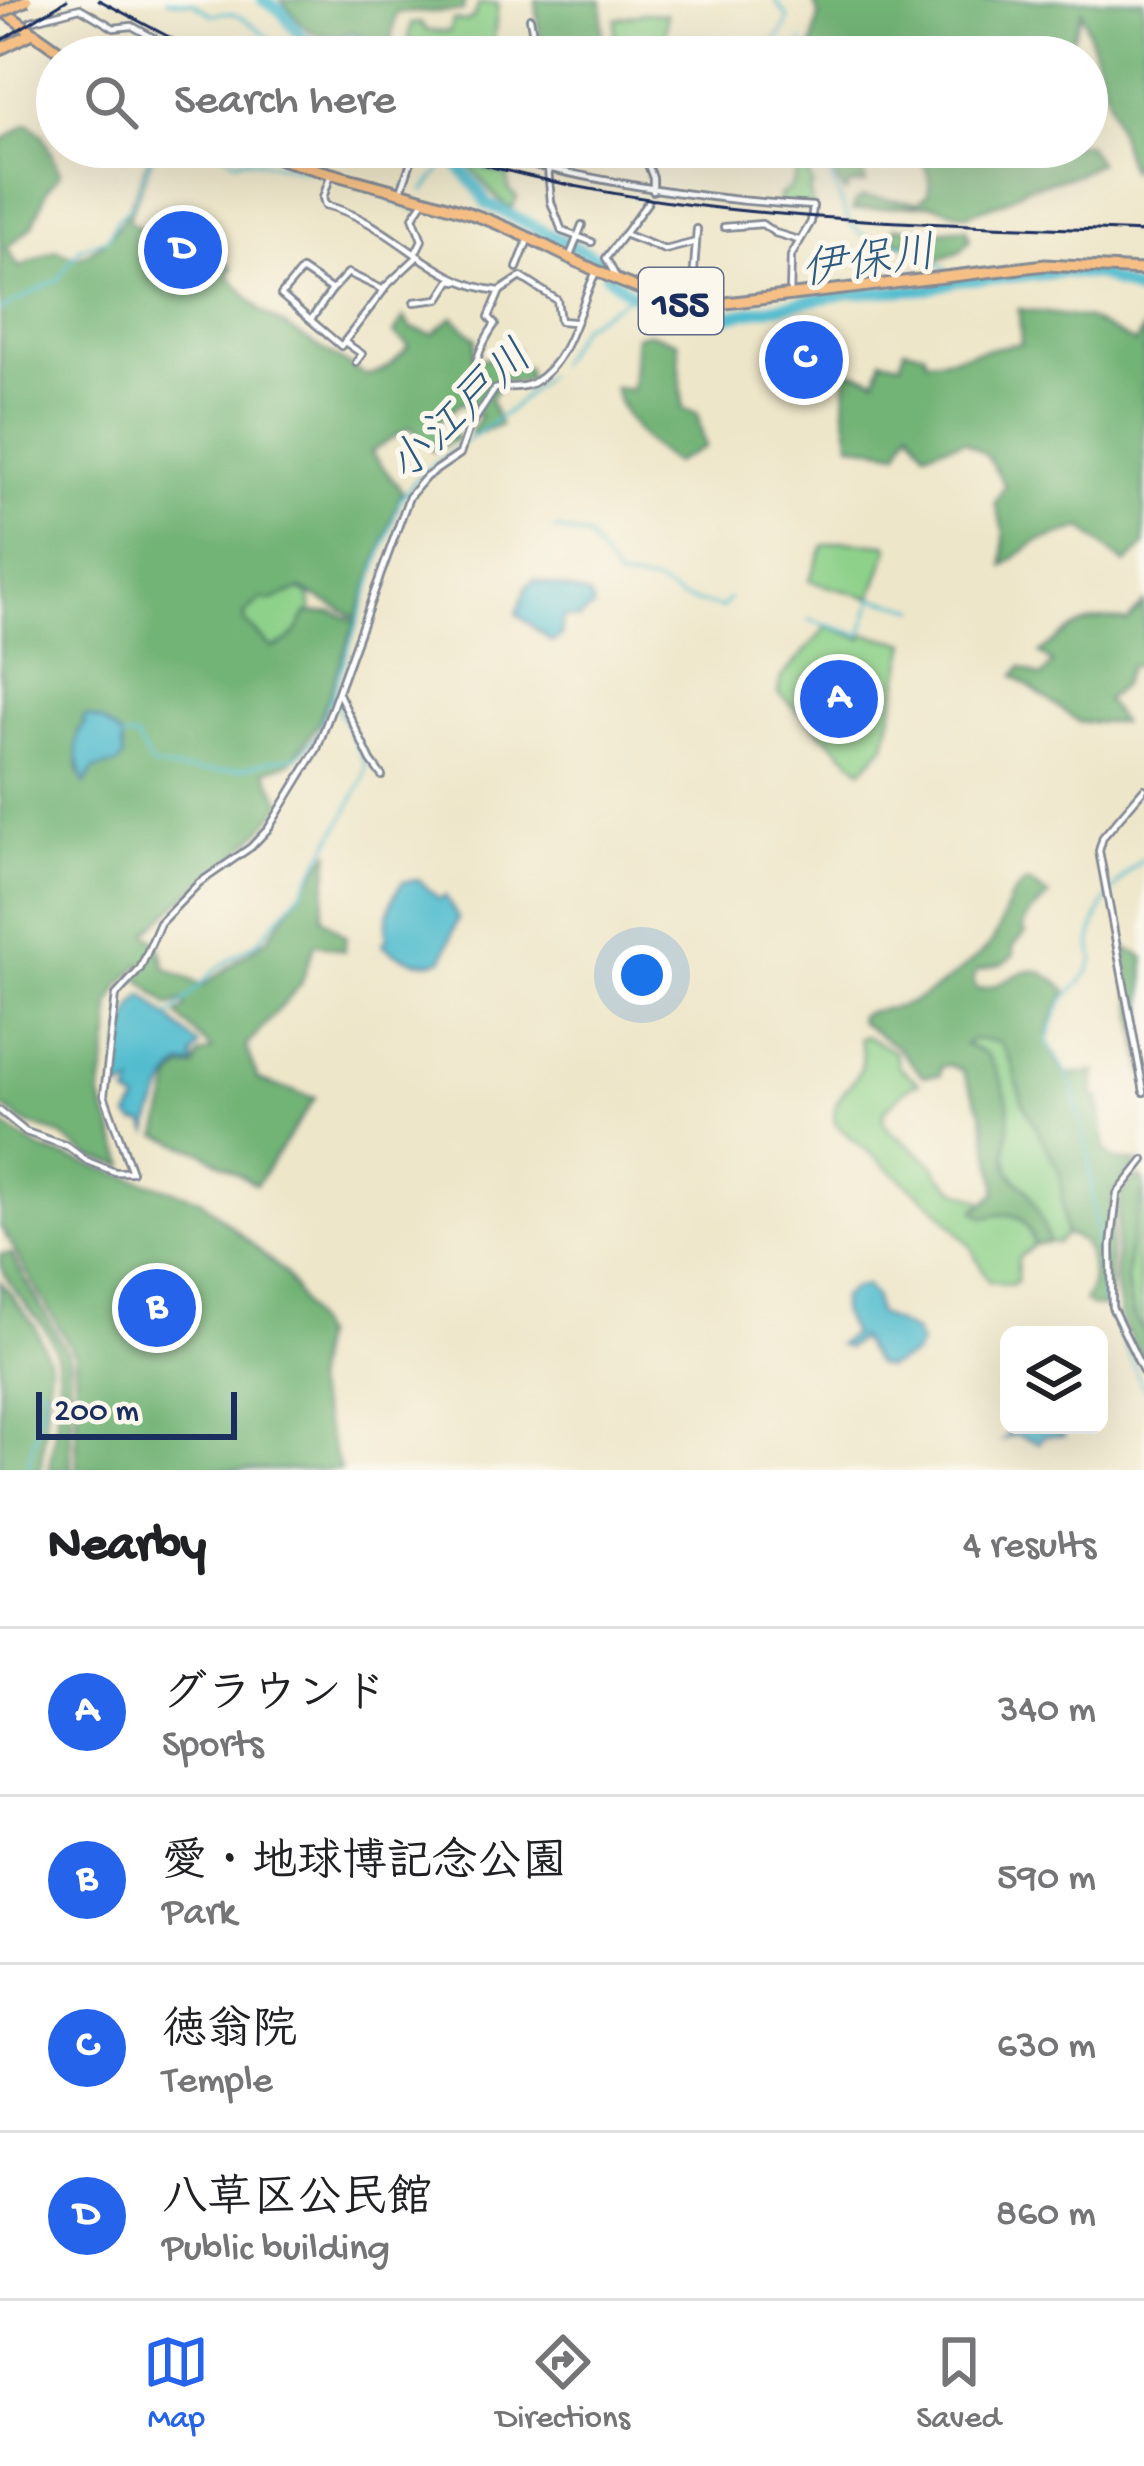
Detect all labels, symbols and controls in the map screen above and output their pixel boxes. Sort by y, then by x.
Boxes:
search box [36,36,1108,168]
icon: search [78,69,144,135]
text: Search here [174,76,396,129]
pin: D [144,205,222,295]
water label: 伊保川 [798,229,940,301]
road number: 155 [639,268,723,334]
pin: C [765,315,843,405]
water label: 小江戸川 [379,332,546,496]
pin: A [800,654,878,744]
your location [612,945,672,1005]
pin: B [118,1263,196,1353]
map controls [1000,1326,1108,1434]
button: layers [1000,1326,1108,1434]
scale bar [36,1386,237,1439]
text: 200 m [54,1394,139,1432]
text: Nearby [48,1518,206,1578]
text: 4 results [963,1525,1096,1571]
text: グラウンド [162,1671,387,1724]
text: A [75,1689,99,1735]
text: 340 m [998,1689,1096,1735]
text: Sports [162,1724,264,1770]
text: 愛・地球博記念公園 [162,1839,567,1892]
text: B [77,1857,97,1903]
text: 590 m [997,1857,1096,1903]
text: Park [162,1892,236,1938]
text: 徳翁院 [162,2007,297,2060]
text: C [76,2025,98,2071]
text: 630 m [997,2025,1096,2071]
text: Temple [162,2060,273,2106]
text: 八草区公民館 [162,2175,432,2228]
text: D [74,2193,100,2239]
text: 860 m [996,2193,1096,2239]
text: Public building [162,2228,390,2274]
tab: Map [143,2329,209,2439]
tab: Directions [496,2329,630,2439]
tab: Saved [916,2329,1001,2439]

